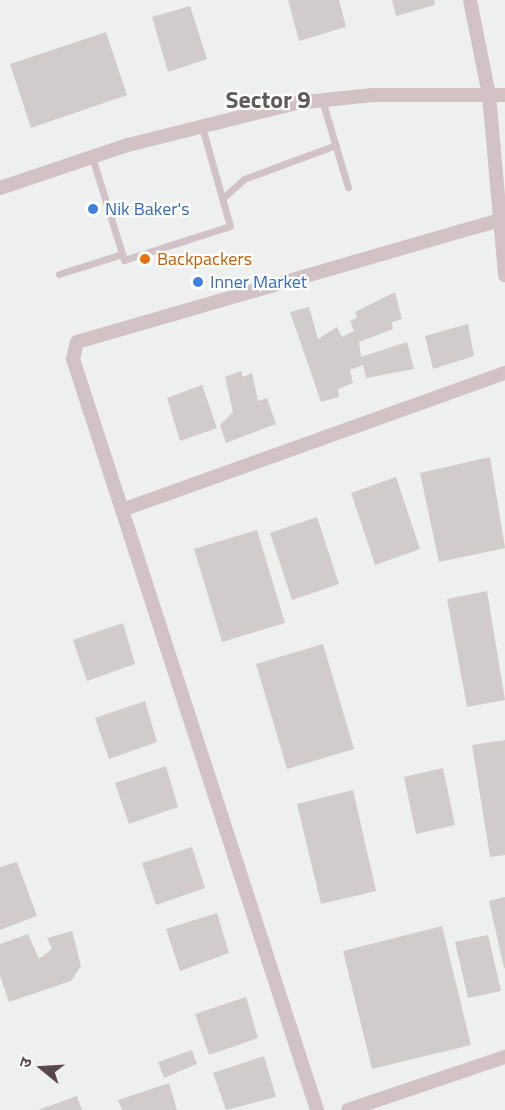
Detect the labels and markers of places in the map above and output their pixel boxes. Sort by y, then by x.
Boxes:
place label: Nik Baker's [105,198,190,220]
marker: Nik Baker's [86,202,100,216]
place label: Backpackers [157,248,252,270]
marker: Backpackers [138,252,152,266]
place label: Inner Market [210,271,307,293]
marker: Inner Market [191,275,205,289]

